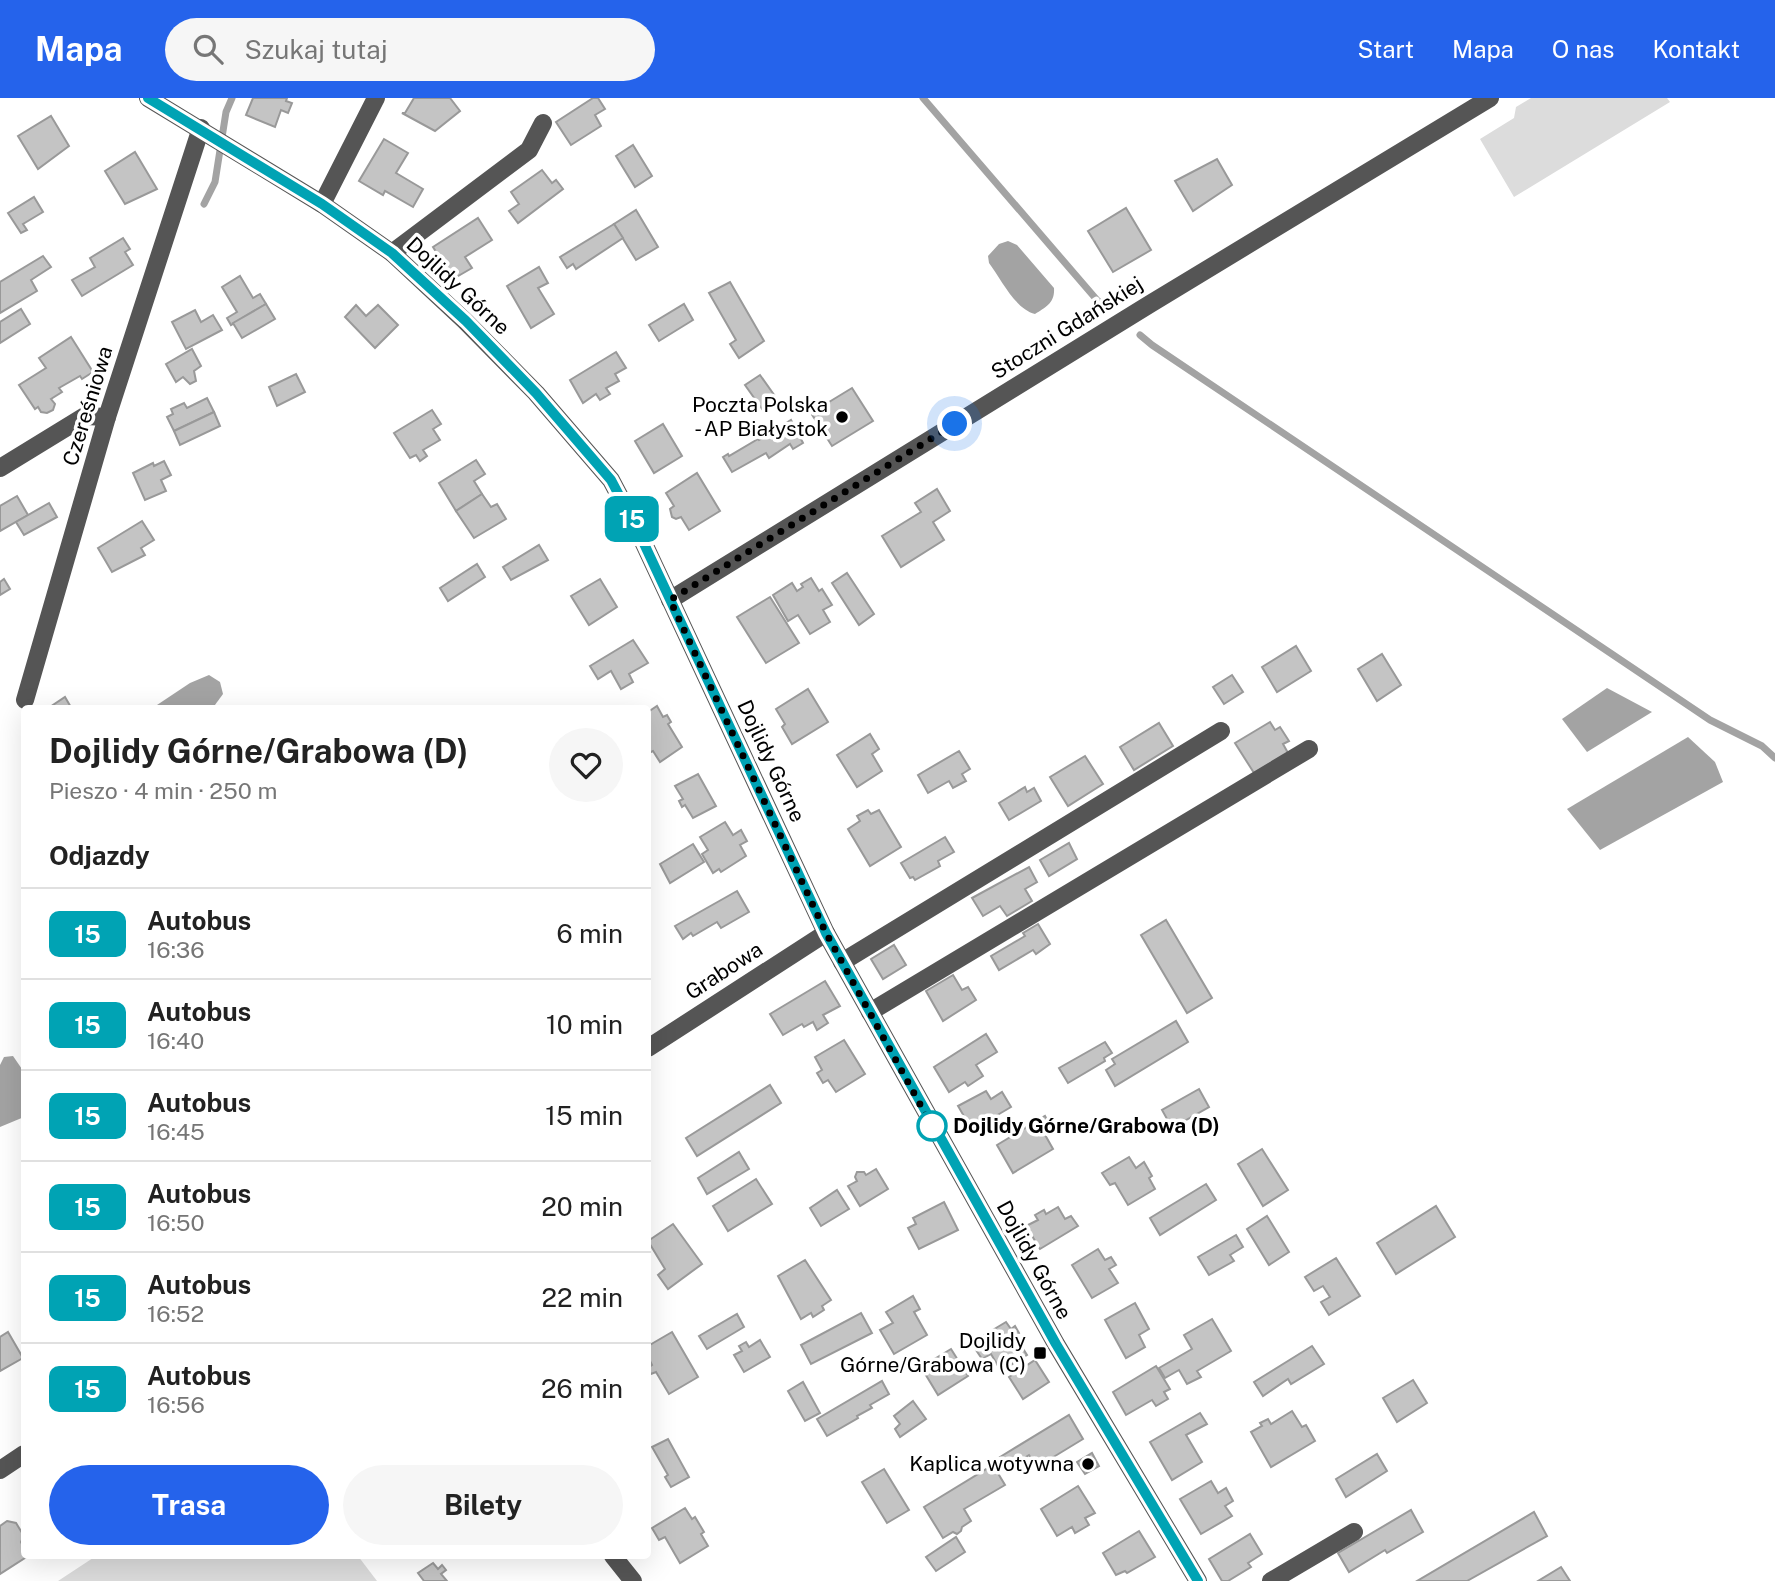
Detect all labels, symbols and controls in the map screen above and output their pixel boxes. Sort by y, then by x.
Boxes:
search box [165,18,655,81]
text: Mapa [35,30,123,68]
icon: search [189,30,227,68]
text: Szukaj tutaj [245,34,388,65]
text: Start [1357,35,1414,63]
text: Mapa [1452,35,1514,63]
text: O nas [1552,35,1614,63]
text: Kontakt [1652,35,1740,63]
street label: Dojlidy Górne [402,232,515,340]
street label: Stoczni Gdańskiej [986,271,1147,384]
street label: Czereśniowa [57,343,118,469]
place label: Poczta Polska - AP Białystok [692,392,828,441]
your location [937,406,972,441]
marker: Poczta Polska - AP Białystok [834,409,850,425]
line badge: 15 [600,496,664,542]
text: 15 [619,505,645,533]
street label: Dojlidy Górne [732,696,811,826]
button: heart [549,728,623,802]
text: Dojlidy Górne/Grabowa (D) [49,732,468,770]
text: Pieszo · 4 min · 250 m [49,777,277,804]
text: Odjazdy [49,840,150,871]
text: Autobus [147,905,251,936]
text: 6 min [556,918,623,949]
text: 15 [74,920,101,948]
text: 16:36 [147,936,205,963]
street label: Grabowa [681,936,767,1005]
text: Autobus [147,996,251,1027]
text: 10 min [546,1009,623,1040]
text: 15 [74,1011,101,1039]
text: 16:40 [147,1027,204,1054]
text: Autobus [147,1087,251,1118]
text: 15 min [545,1100,623,1131]
text: 15 [74,1102,101,1130]
marker: Dojlidy Górne/Grabowa (D) [917,1111,947,1141]
place label: Dojlidy Górne/Grabowa (D) [953,1113,1220,1138]
text: 16:45 [147,1118,205,1145]
text: Autobus [147,1178,251,1209]
text: 20 min [541,1191,623,1222]
text: 15 [74,1193,101,1221]
street label: Dojlidy Górne [992,1196,1077,1323]
text: 16:50 [147,1209,205,1236]
text: Autobus [147,1269,251,1300]
text: 22 min [542,1282,623,1313]
text: 15 [74,1284,101,1312]
text: 16:52 [147,1300,204,1327]
place label: Dojlidy Górne/Grabowa (C) [840,1328,1026,1377]
marker: Dojlidy Górne/Grabowa (C) [1032,1345,1048,1361]
text: Autobus [147,1360,251,1391]
text: 26 min [541,1373,623,1404]
text: 15 [74,1375,101,1403]
text: 16:56 [147,1391,205,1418]
place label: Kaplica wotywna [909,1451,1074,1476]
marker: Kaplica wotywna [1080,1456,1096,1472]
button: Trasa [49,1465,329,1545]
button: Bilety [343,1465,623,1545]

